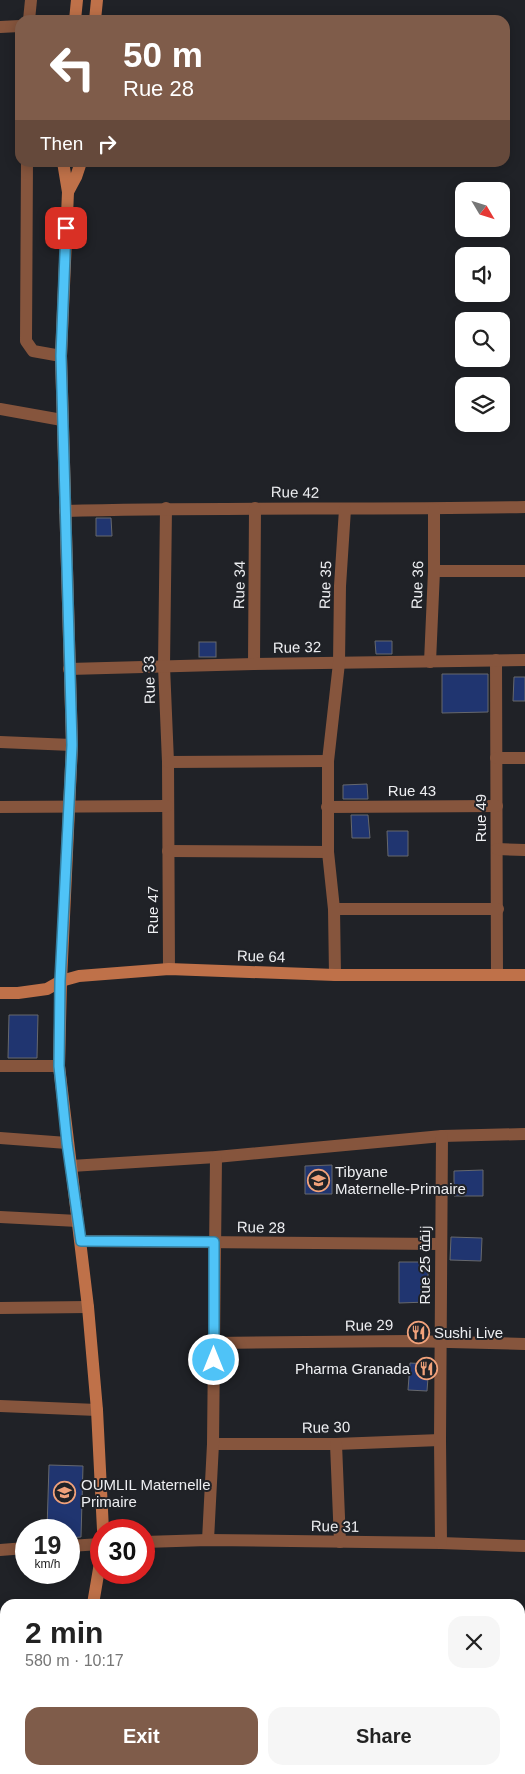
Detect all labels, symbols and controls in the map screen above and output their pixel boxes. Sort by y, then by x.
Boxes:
icon: left [40,35,105,100]
text: 50 m [123,35,203,74]
text: Rue 28 [123,76,194,101]
icon: right [93,130,121,158]
text: Then [40,133,83,154]
north arrow [455,182,510,238]
map controls [455,182,510,432]
pin [45,207,87,249]
icon: arrive [52,214,80,242]
button: sound [455,247,510,302]
button: search [455,312,510,367]
button: layers [455,377,510,432]
street label: Rue 42 [271,483,319,501]
street label: Rue 34 [230,561,248,609]
street label: Rue 35 [316,561,334,609]
street label: Rue 36 [408,561,426,609]
street label: Rue 32 [273,638,321,656]
street label: Rue 33 [140,656,158,704]
street label: Rue 43 [388,782,436,799]
street label: Rue 49 [472,794,489,842]
street label: Rue 47 [144,886,161,934]
street label: Rue 64 [237,947,285,965]
place label: Tibyane Maternelle-Primaire [335,1163,466,1197]
school or university icon: Tibyane Maternelle-Primaire [307,1168,331,1192]
street label: Rue 28 [237,1218,285,1236]
street label: Rue 25 زنقة [416,1226,434,1304]
street label: Rue 29 [345,1316,393,1334]
restaurant icon: Sushi Live [406,1320,430,1344]
place label: Sushi Live [434,1324,503,1341]
position arrow [187,1333,239,1385]
restaurant icon: Pharma Granada [414,1356,438,1380]
place label: Pharma Granada [295,1360,411,1377]
street label: Rue 30 [302,1418,350,1436]
place label: OUMLIL Maternelle Primaire [81,1476,211,1510]
school or university icon: OUMLIL Maternelle Primaire [53,1481,77,1505]
street label: Rue 31 [311,1517,359,1535]
speed limit sign: 30 [90,1519,155,1584]
text: 19 [34,1531,61,1559]
text: km/h [34,1557,61,1571]
text: 2 min [25,1616,103,1649]
button: close [448,1616,500,1668]
text: 580 m · 10:17 [25,1652,124,1669]
button: Exit [25,1707,258,1765]
button: Share [268,1707,500,1765]

